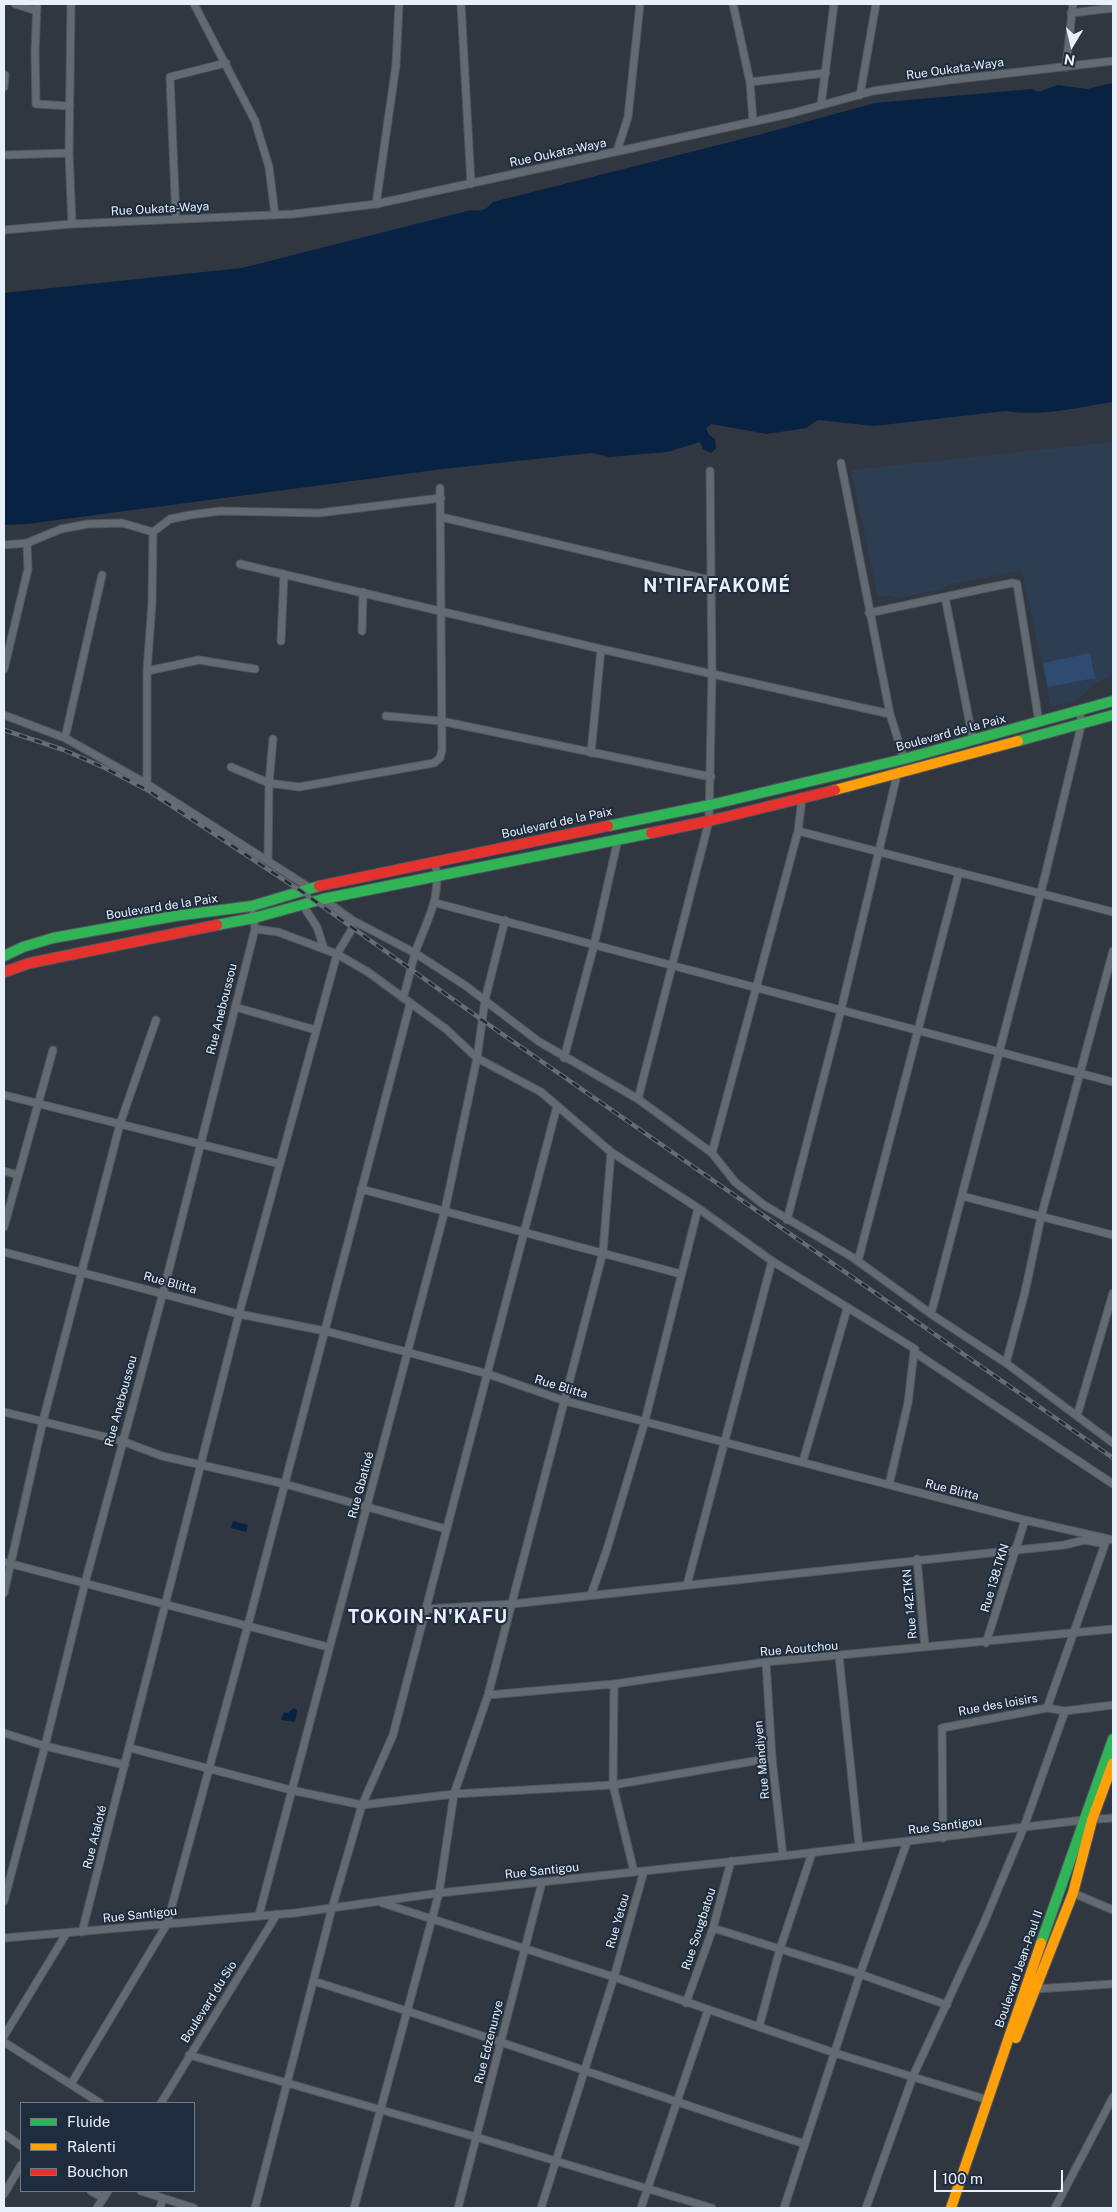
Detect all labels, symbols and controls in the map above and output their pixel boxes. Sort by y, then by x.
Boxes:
north arrow [1047,20,1097,70]
text: N [1063,51,1076,69]
street label: Rue Oukata-Waya [905,55,1005,83]
street label: Rue Oukata-Waya [508,136,608,170]
street label: Rue Oukata-Waya [110,199,210,219]
district label: N'TIFAFAKOMÉ [642,575,792,597]
street label: Boulevard de la Paix [895,711,1007,755]
street label: Boulevard de la Paix [500,804,614,842]
street label: Boulevard de la Paix [105,891,219,923]
street label: Rue Aneboussou [204,962,240,1056]
street label: Rue Blitta [142,1269,198,1297]
street label: Rue Aneboussou [102,1354,140,1448]
street label: Rue Blitta [533,1372,589,1402]
street label: Rue Gbatioé [345,1450,377,1520]
street label: Rue Blitta [924,1476,980,1504]
street label: Rue 138.TKN [978,1542,1012,1614]
street label: Rue 142.TKN [900,1568,920,1640]
district label: TOKOIN-N'KAFU [346,1606,510,1628]
street label: Rue Aoutchou [759,1638,839,1660]
street label: Rue des loisirs [957,1691,1039,1719]
street label: Rue Mandiyen [751,1720,773,1800]
street label: Rue Ataloté [80,1804,110,1870]
street label: Rue Santigou [907,1814,983,1838]
street label: Rue Santigou [504,1860,580,1882]
street label: Rue Sougbatou [679,1886,719,1972]
street label: Rue Yetou [603,1892,633,1950]
street label: Rue Santigou [102,1904,178,1926]
street label: Boulevard Jean-Paul II [992,1908,1046,2030]
street label: Boulevard du Sio [178,1958,240,2046]
street label: Rue Edzenunye [472,1999,506,2085]
legend [20,2102,195,2192]
text: Fluide [67,2113,110,2130]
text: Ralenti [67,2138,116,2155]
scale bar [937,2160,1066,2192]
text: Bouchon [67,2163,128,2180]
text: 100 m [942,2170,983,2187]

